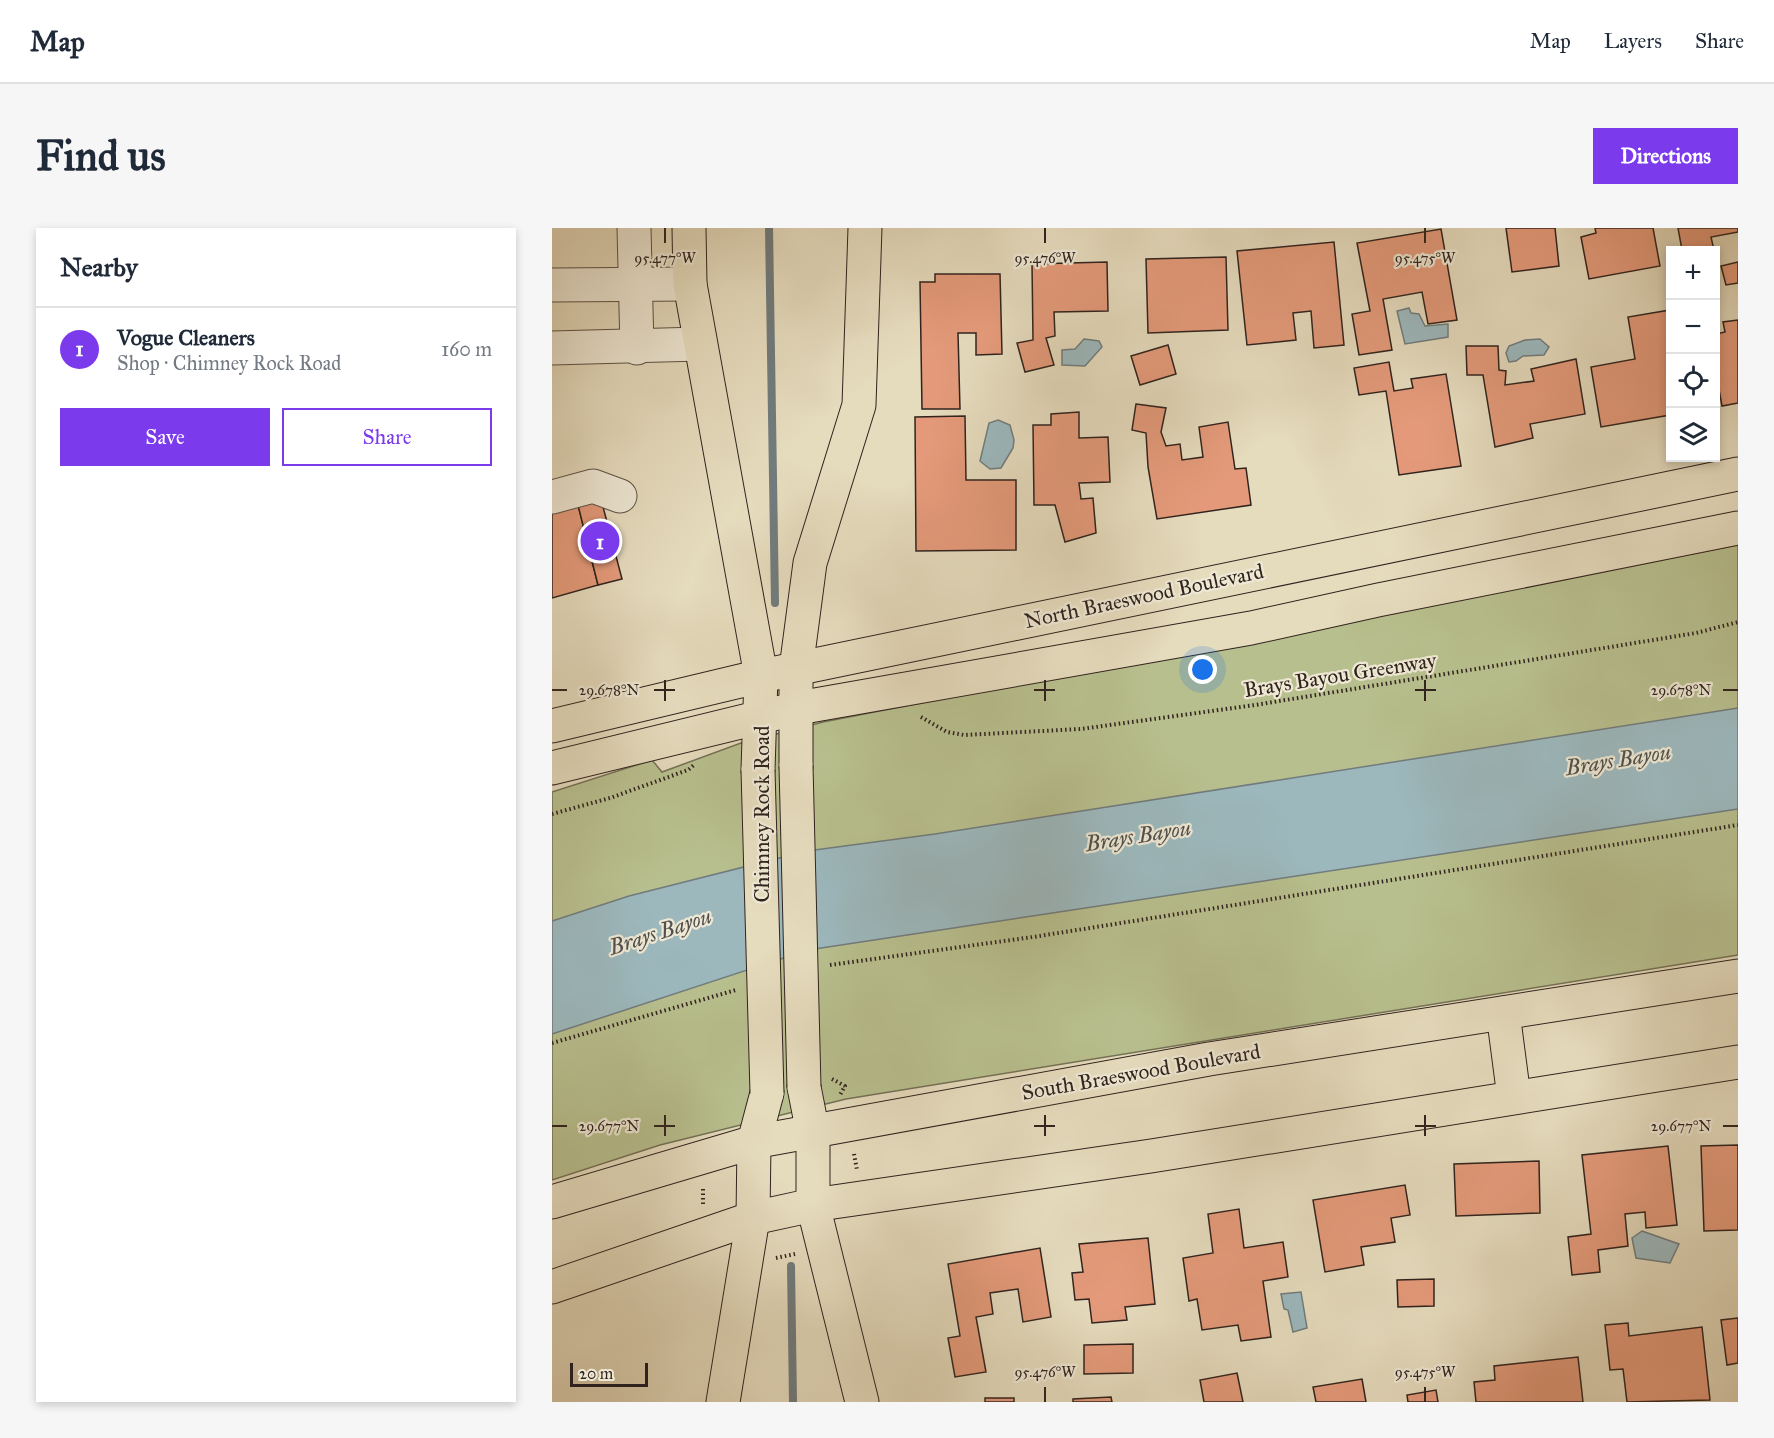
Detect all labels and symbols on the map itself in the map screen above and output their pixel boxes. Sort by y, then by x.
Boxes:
text: 95.477°W [634,249,696,267]
text: 95.476°W [1015,249,1076,267]
text: 95.475°W [1395,249,1456,267]
pin: 1 [580,518,620,564]
street label: North Braeswood Boulevard [1022,558,1266,634]
street label: Brays Bayou Greenway [1242,647,1439,703]
your location [1188,655,1217,684]
text: 29.678°N [579,681,639,699]
text: 29.678°N [1651,681,1711,699]
street label: Chimney Rock Road [749,725,775,902]
water label: Brays Bayou [1562,738,1673,781]
water label: Brays Bayou [1082,814,1193,857]
water label: Brays Bayou [604,902,715,961]
street label: South Braeswood Boulevard [1020,1038,1263,1106]
text: 29.677°N [579,1117,639,1135]
text: 29.677°N [1651,1117,1711,1135]
scale bar [570,1360,648,1388]
text: 95.476°W [1015,1363,1076,1381]
text: 95.475°W [1395,1363,1456,1381]

